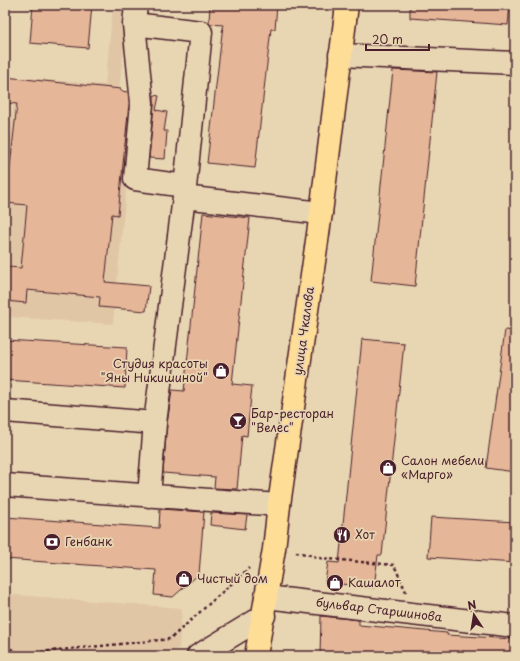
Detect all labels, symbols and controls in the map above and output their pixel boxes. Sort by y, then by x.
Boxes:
scale bar [366,26,429,52]
text: 20 m [372,30,403,48]
street label: улица Чкалова [288,285,318,376]
place label: Студия красоты "Яны Никишиной" [100,354,208,386]
shop icon: Студия красоты "Яны Никишиной" [211,361,231,381]
place label: Бар-ресторан "Велес" [251,404,334,436]
bar icon: Бар-ресторан "Велес" [228,411,248,431]
place label: Салон мебели «Марго» [401,451,484,483]
shop icon: Салон мебели «Марго» [378,458,398,478]
restaurant icon: Хот [332,525,352,545]
place label: Хот [355,525,375,543]
bank icon: Генбанк [42,532,62,552]
place label: Генбанк [65,532,113,550]
shop icon: Чистый дом [174,569,194,589]
place label: Чистый дом [197,569,268,587]
shop icon: Кашалот [325,573,345,593]
place label: Кашалот [348,573,401,591]
street label: бульвар Старшинова [315,592,444,626]
north arrow [454,595,494,635]
text: N [466,595,478,614]

